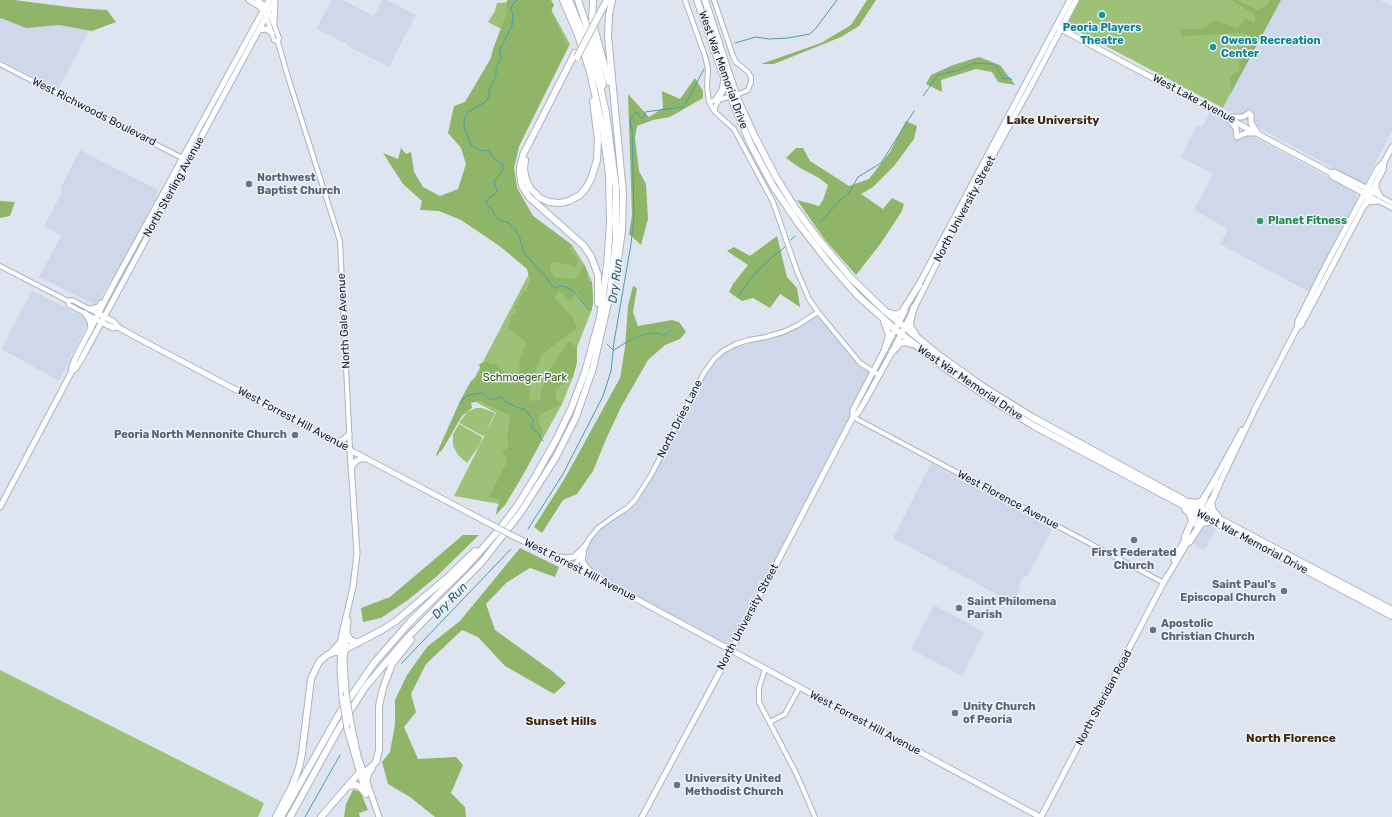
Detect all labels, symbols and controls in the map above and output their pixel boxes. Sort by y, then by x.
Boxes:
street label: West War Memorial Drive [695,9,751,131]
marker: Peoria Players Theatre [1097,10,1107,20]
place label: Peoria Players Theatre [1063,21,1141,47]
place label: Owens Recreation Center [1221,34,1320,60]
marker: Owens Recreation Center [1208,42,1218,52]
street label: West Lake Avenue [1150,71,1238,127]
street label: West Richwoods Boulevard [30,75,158,149]
district label: Lake University [1007,114,1099,128]
street label: North Sterling Avenue [141,134,207,240]
street label: North University Street [931,154,999,264]
place label: Northwest Baptist Church [257,171,340,197]
marker: Northwest Baptist Church [244,179,254,189]
place label: Planet Fitness [1268,214,1347,228]
marker: Planet Fitness [1255,216,1265,226]
water label: Dry Run [606,258,626,304]
street label: North Gale Avenue [335,273,353,369]
street label: West War Memorial Drive [915,343,1025,423]
park label: Schmoeger Park [483,371,567,385]
street label: North Dries Lane [655,378,705,460]
street label: West Forrest Hill Avenue [235,384,351,454]
place label: Peoria North Mennonite Church [114,428,287,442]
marker: Peoria North Mennonite Church [290,430,300,440]
street label: West Florence Avenue [955,468,1061,532]
street label: West War Memorial Drive [1194,507,1310,577]
marker: First Federated Church [1129,535,1139,545]
street label: West Forrest Hill Avenue [522,536,638,604]
place label: First Federated Church [1091,546,1177,572]
street label: North University Street [714,562,782,672]
place label: Saint Paul's Episcopal Church [1180,578,1276,604]
water label: Dry Run [429,580,471,622]
marker: Saint Paul's Episcopal Church [1279,586,1289,596]
place label: Saint Philomena Parish [967,595,1056,621]
marker: Saint Philomena Parish [954,603,964,613]
place label: Apostolic Christian Church [1161,617,1255,643]
marker: Apostolic Christian Church [1148,625,1158,635]
street label: North Sheridan Road [1073,648,1135,748]
street label: West Forrest Hill Avenue [807,688,923,758]
place label: Unity Church of Peoria [963,700,1036,726]
marker: Unity Church of Peoria [950,708,960,718]
district label: Sunset Hills [525,715,597,729]
district label: North Florence [1246,732,1336,746]
place label: University United Methodist Church [685,772,784,798]
marker: University United Methodist Church [672,780,682,790]

